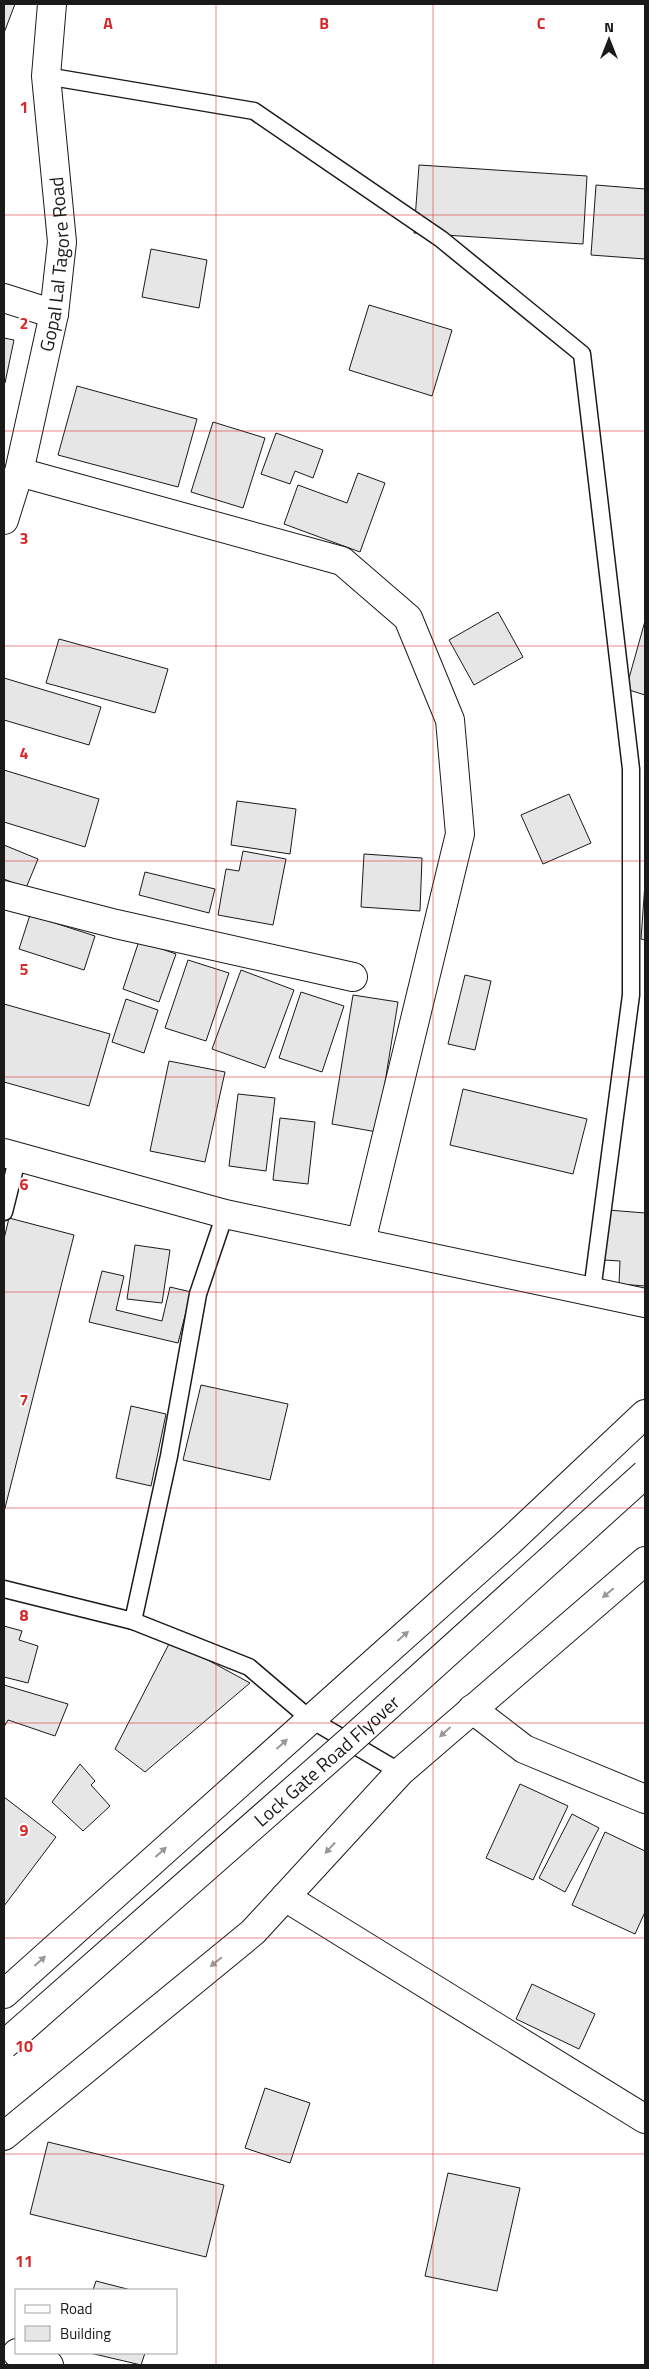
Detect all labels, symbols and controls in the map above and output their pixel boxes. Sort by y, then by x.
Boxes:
text: A [103,11,113,35]
text: B [319,11,329,35]
text: C [537,11,546,35]
north arrow [584,15,634,65]
text: N [604,16,614,37]
text: 1 [20,95,28,119]
street label: Gopal Lal Tagore Road [31,175,76,354]
text: 2 [20,311,28,335]
text: 3 [20,526,28,550]
text: 4 [20,741,29,765]
text: 5 [20,957,29,981]
text: 6 [20,1172,29,1196]
text: 7 [20,1388,28,1412]
one-way arrow [602,1587,615,1598]
text: 8 [20,1603,29,1627]
one-way arrow [397,1630,409,1642]
street label: Lock Gate Road Flyover [247,1688,406,1833]
one-way arrow [438,1727,451,1738]
one-way arrow [275,1738,287,1750]
text: 9 [20,1818,29,1842]
one-way arrow [325,1841,336,1854]
one-way arrow [154,1846,166,1858]
one-way arrow [33,1955,45,1967]
one-way arrow [210,1956,222,1968]
text: 10 [15,2034,33,2058]
text: 11 [15,2249,33,2273]
legend [15,2289,178,2354]
text: Road [60,2297,92,2320]
text: Building [60,2322,111,2345]

